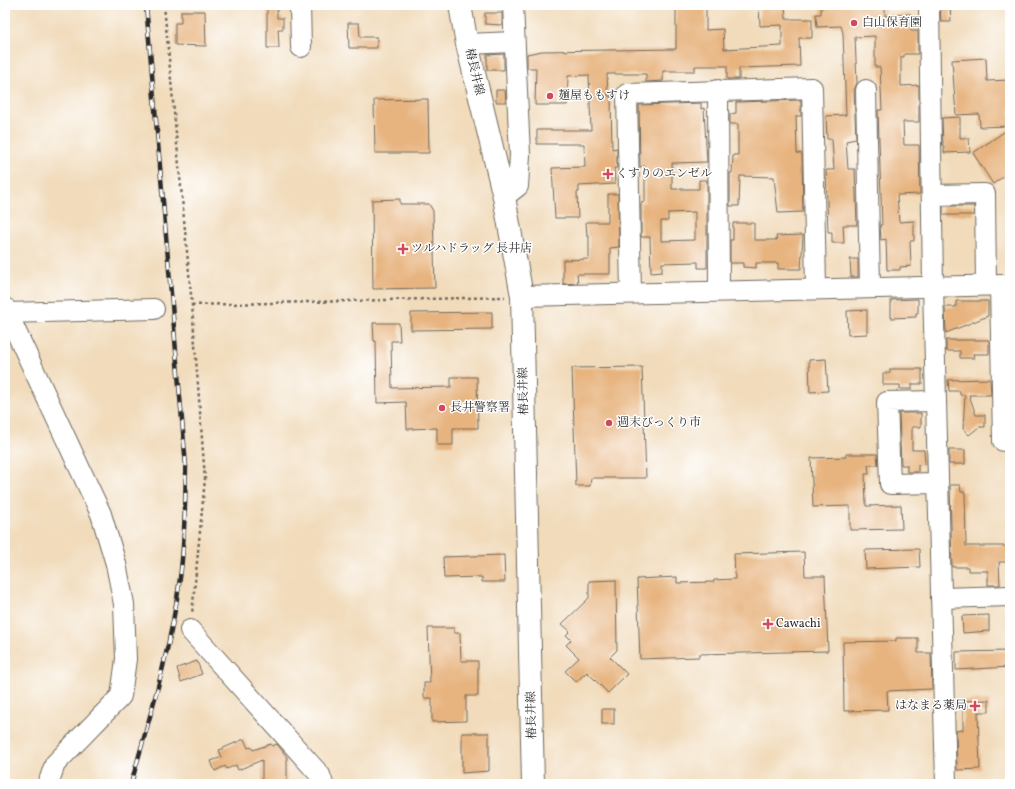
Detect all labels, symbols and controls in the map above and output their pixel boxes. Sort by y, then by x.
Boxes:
place label: 白山保育園 [862,15,922,31]
marker: 白山保育園 [849,18,859,28]
street label: 椿長井線 [461,47,487,97]
place label: 麺屋ももすけ [558,88,630,104]
marker: 麺屋ももすけ [545,91,555,101]
place label: くすりのエンゼル [616,166,712,182]
marker: くすりのエンゼル [603,169,613,179]
place label: ツルハドラッグ 長井店 [411,241,532,257]
marker: ツルハドラッグ 長井店 [398,244,408,254]
street label: 椿長井線 [516,367,532,415]
place label: 長井警察署 [450,400,510,416]
marker: 長井警察署 [437,403,447,413]
place label: 週末びっくり市 [617,415,701,431]
marker: 週末びっくり市 [604,418,614,428]
place label: Cawachi [776,616,821,632]
marker: Cawachi [763,619,773,629]
street label: 椿長井線 [524,691,540,739]
place label: はなまる薬局 [895,698,967,714]
marker: はなまる薬局 [970,701,980,711]

